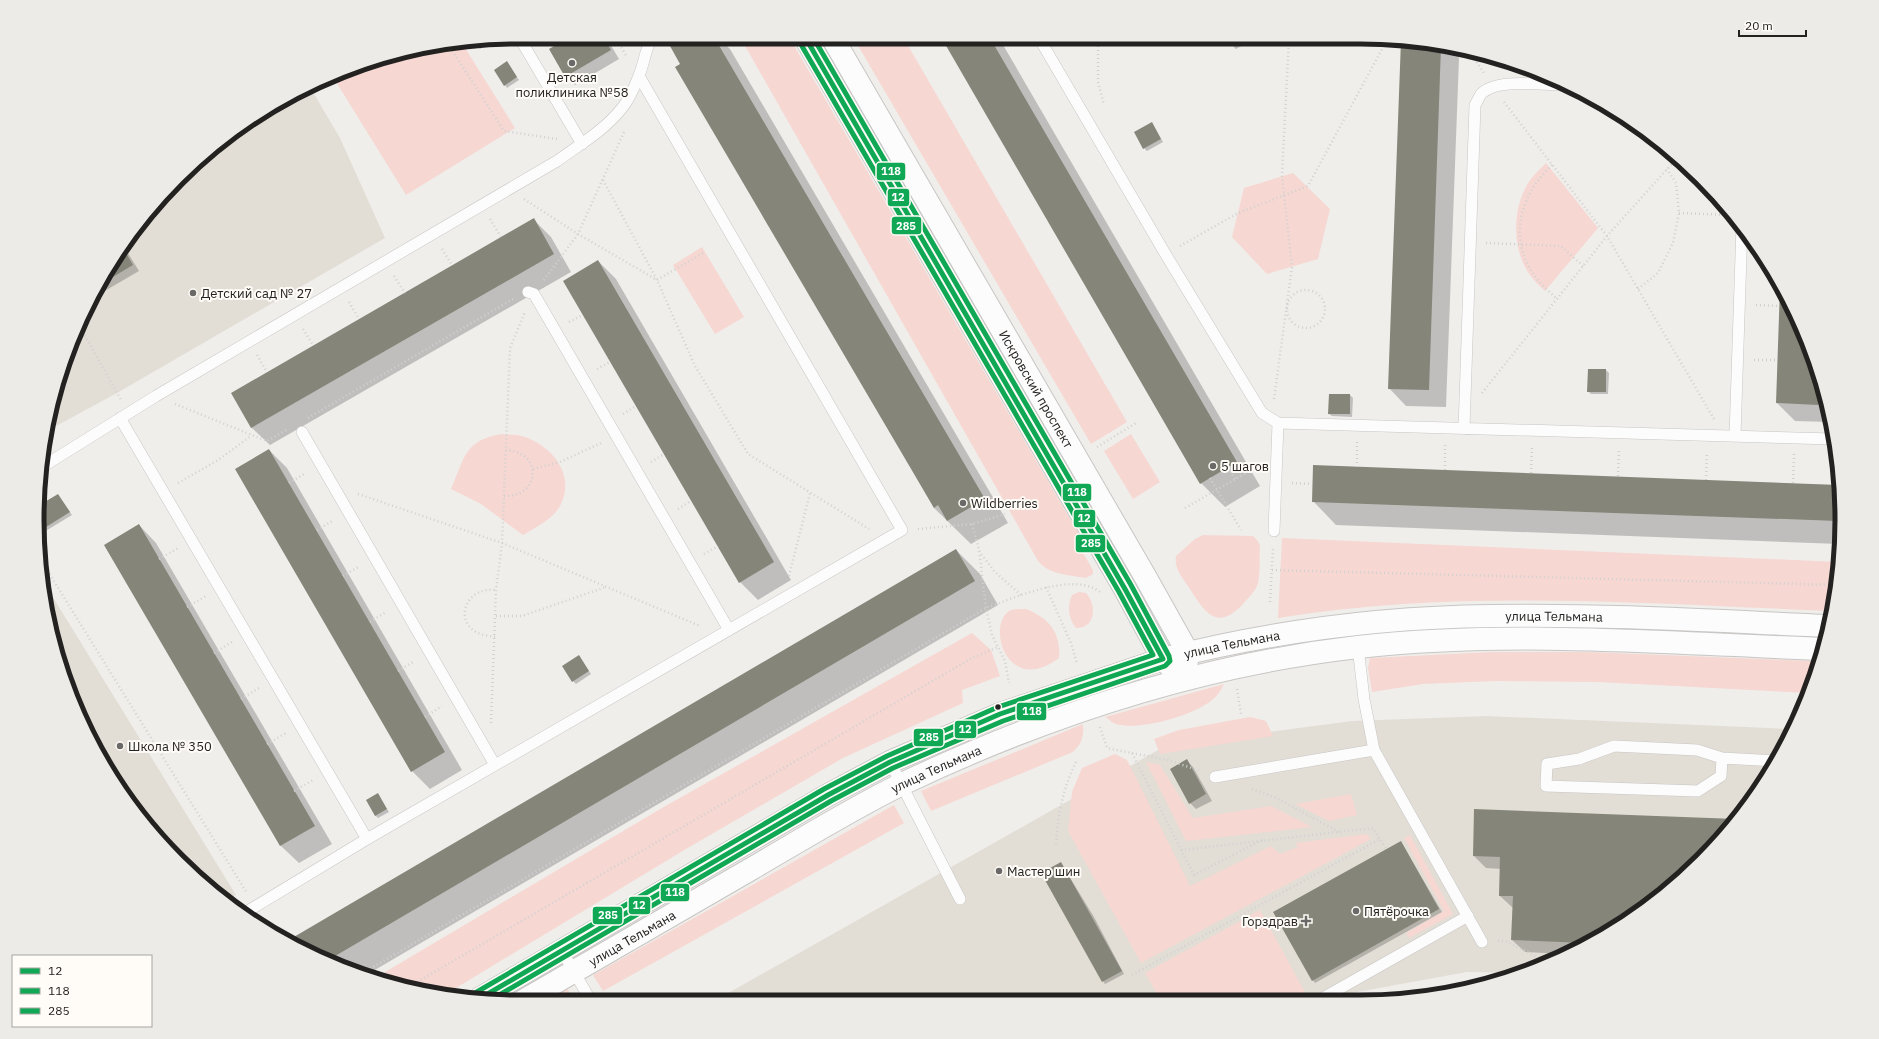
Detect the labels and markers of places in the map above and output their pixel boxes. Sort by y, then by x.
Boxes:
marker: Детская поликлиника №58 [567,58,577,68]
place label: Детская поликлиника №58 [515,69,629,101]
place label: Детский сад № 27 [201,285,312,302]
marker: Детский сад № 27 [188,288,198,298]
place label: 5 шагов [1221,458,1269,475]
marker: 5 шагов [1208,461,1218,471]
place label: Wildberries [971,495,1038,512]
marker: Wildberries [958,498,968,508]
unlabelled marker [993,702,1003,712]
place label: Школа № 350 [128,738,212,755]
marker: Школа № 350 [115,741,125,751]
place label: Мастер шин [1007,863,1080,880]
marker: Мастер шин [994,866,1004,876]
place label: Пятёрочка [1364,903,1429,920]
marker: Пятёрочка [1351,906,1361,916]
place label: Горздрав [1242,913,1298,930]
marker: Горздрав [1301,916,1311,926]

